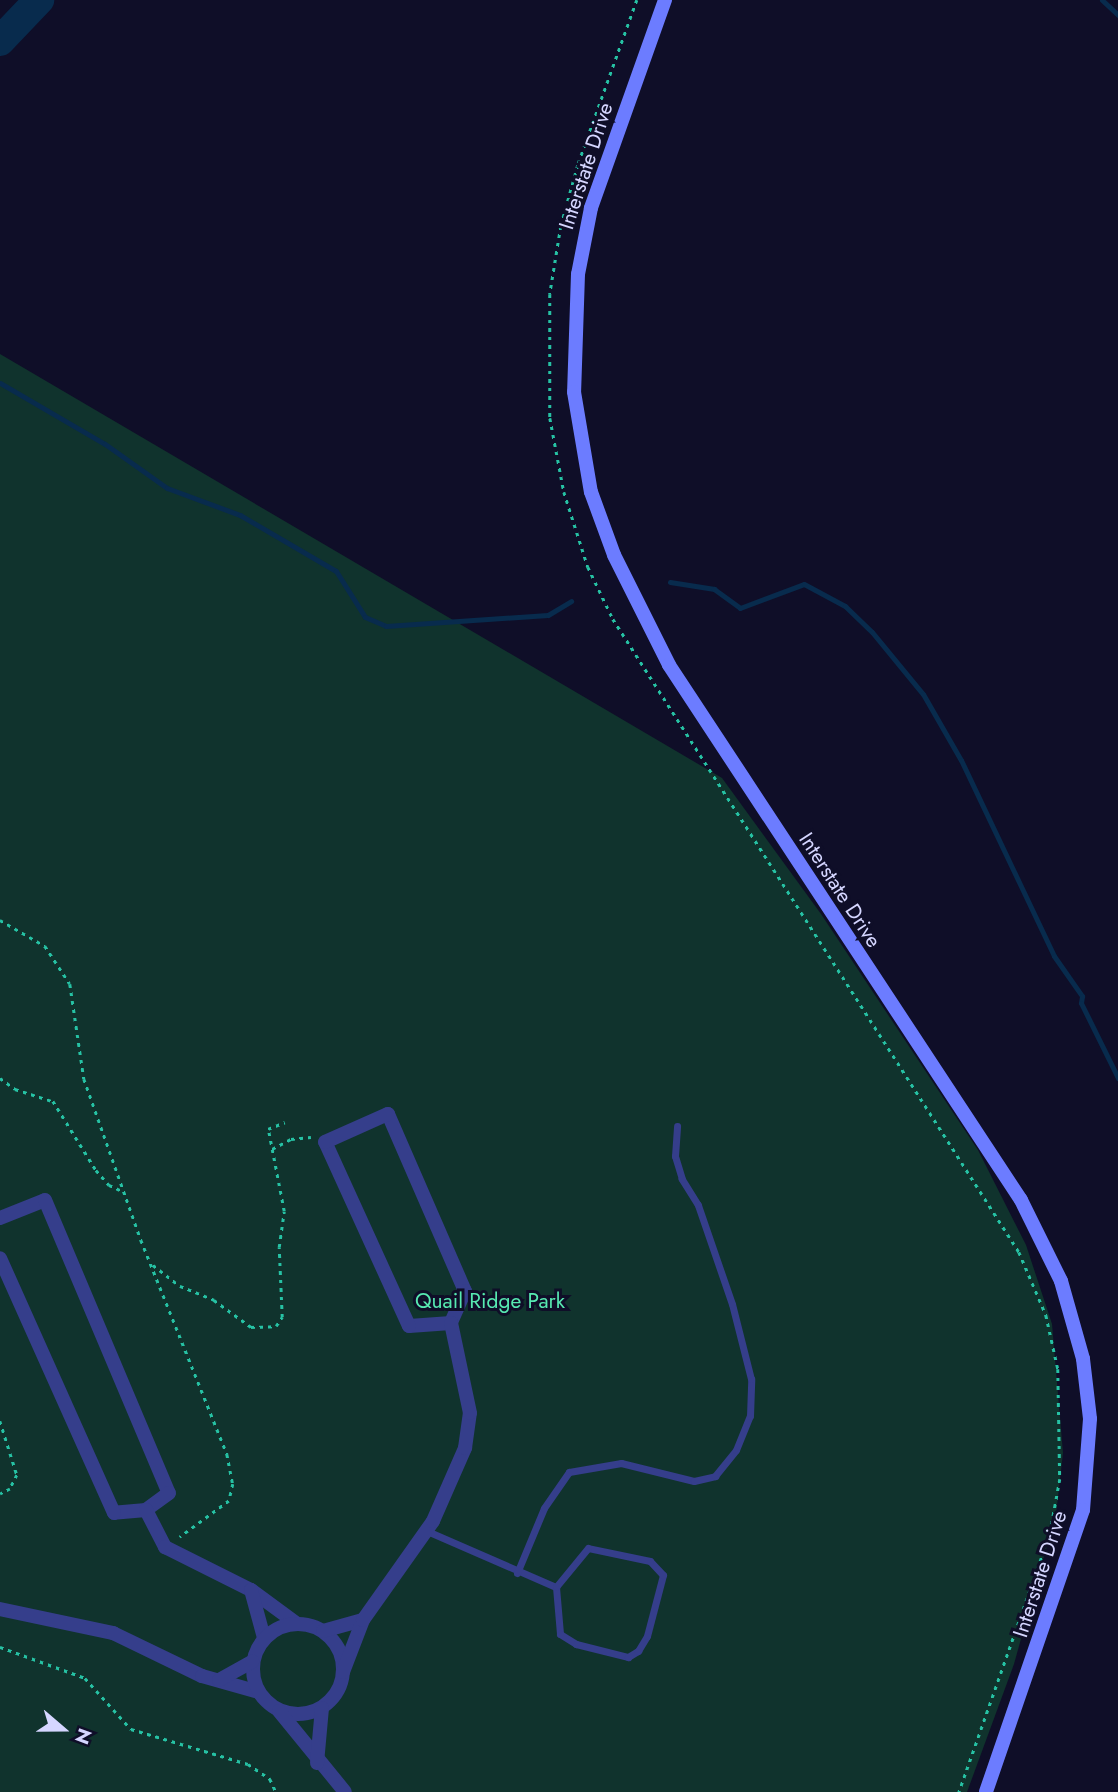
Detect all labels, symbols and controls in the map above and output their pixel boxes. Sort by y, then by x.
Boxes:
street label: Interstate Drive [554,99,618,233]
street label: Interstate Drive [794,828,886,952]
park label: Quail Ridge Park [415,1288,565,1314]
street label: Interstate Drive [1008,1507,1072,1641]
north arrow [28,1694,98,1764]
text: N [68,1725,98,1748]

